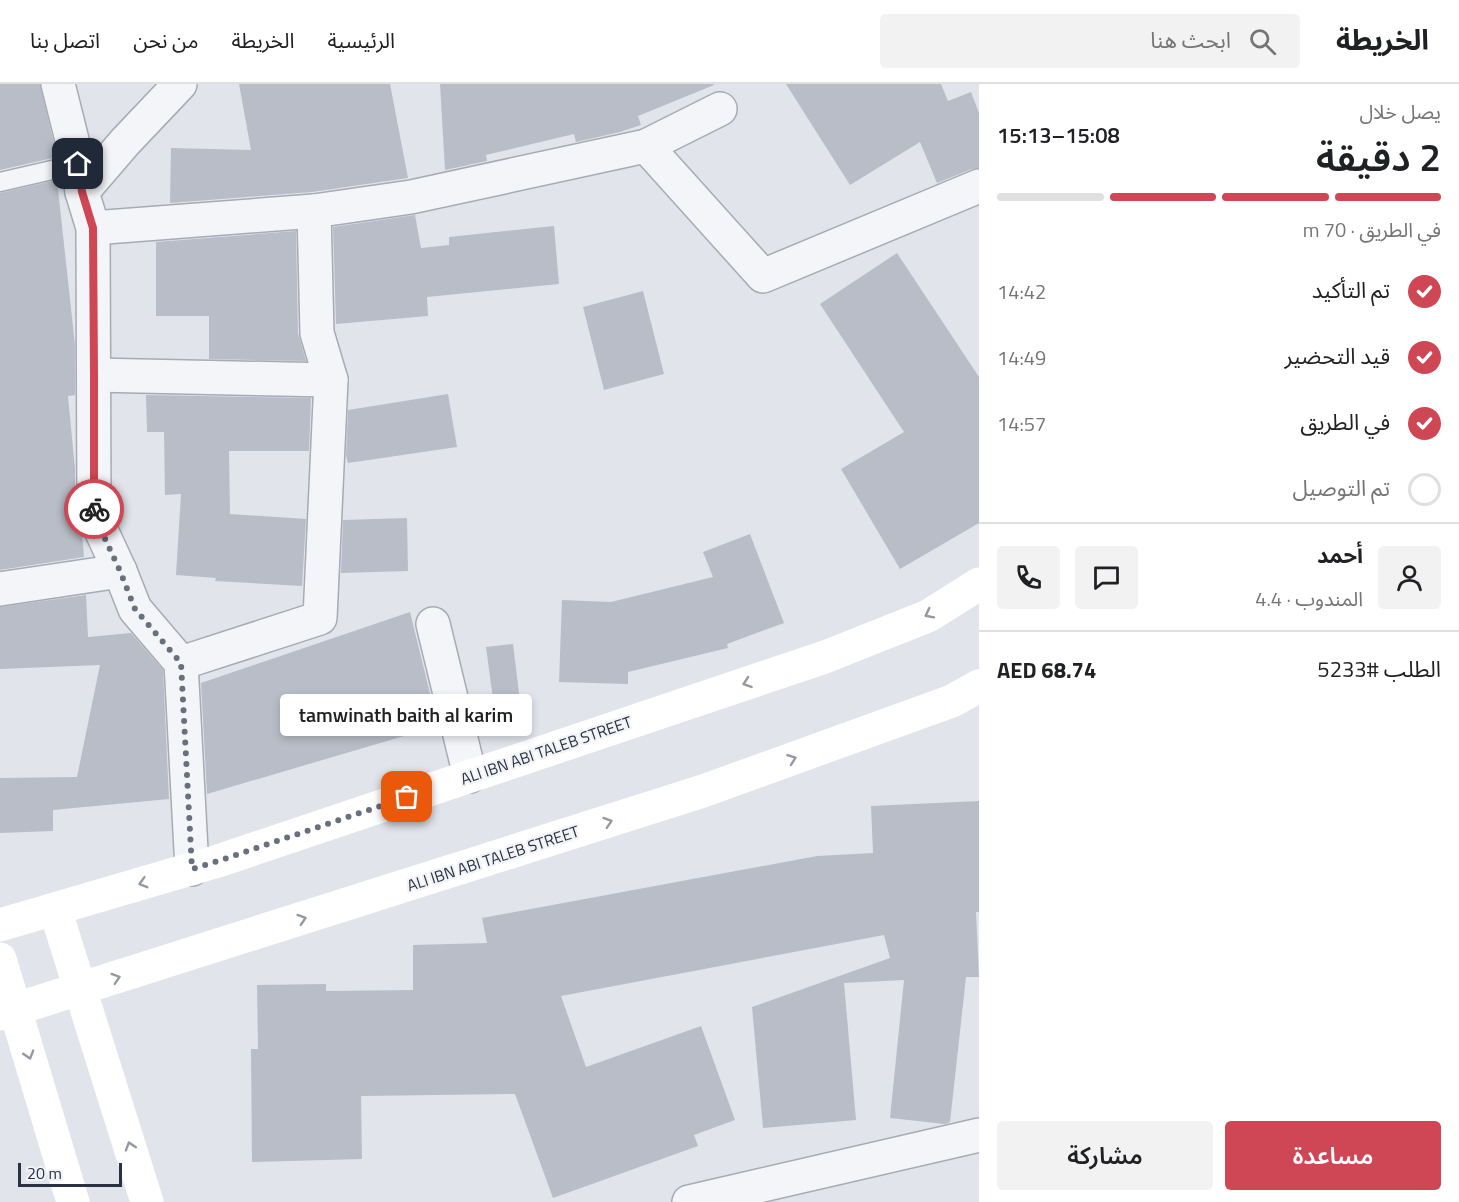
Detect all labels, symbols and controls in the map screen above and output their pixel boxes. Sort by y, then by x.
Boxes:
search box [880,14,1300,68]
text: الخريطة [1336,18,1429,61]
text: ابحث هنا [1150,23,1231,57]
text: اتصل بنا [30,24,100,56]
text: من نحن [133,24,198,56]
text: الخريطة [231,24,294,56]
text: الرئيسية [327,24,395,56]
icon: search [1246,25,1279,58]
text: يصل خلال [1359,96,1441,127]
text: 15:08–15:13 [997,118,1120,152]
text: 2 دقيقة [1316,127,1441,186]
pin [52,138,103,189]
icon: home [61,147,94,180]
text: في الطريق · 70 m [1303,214,1441,245]
text: تم التأكيد [1312,273,1390,307]
icon: check [1408,275,1441,308]
text: 14:42 [997,276,1046,307]
text: قيد التحضير [1284,339,1390,373]
icon: check [1408,341,1441,374]
text: 14:49 [997,342,1046,373]
text: في الطريق [1300,405,1390,439]
icon: check [1408,407,1441,440]
text: 14:57 [997,408,1046,439]
text: تم التوصيل [1293,471,1390,505]
courier [64,479,124,539]
icon: bike [78,493,111,526]
text: أحمد [1317,538,1363,572]
button: phone [997,546,1060,609]
button: chat [1075,546,1138,609]
button: person [1378,546,1441,609]
text: المندوب · 4.4 [1255,583,1363,614]
one-way arrow [925,607,935,618]
text: الطلب #5233 [1317,652,1441,686]
text: AED 68.74 [997,653,1096,687]
one-way arrow [742,676,753,688]
callout: tamwinath baith al karim [281,695,533,737]
text: tamwinath baith al karim [299,699,513,730]
street label: ALI IBN ABI TALEB STREET [457,709,635,791]
one-way arrow [786,754,797,766]
pin [381,771,432,822]
icon: bag [390,780,423,813]
one-way arrow [602,817,613,829]
street label: ALI IBN ABI TALEB STREET [404,819,583,897]
one-way arrow [138,876,149,888]
one-way arrow [296,913,307,926]
one-way arrow [110,972,121,985]
one-way arrow [22,1049,34,1060]
button: مشاركة [997,1121,1213,1190]
button: مساعدة [1225,1121,1441,1190]
one-way arrow [125,1141,137,1152]
scale bar [18,1160,122,1188]
text: 20 m [27,1161,62,1185]

